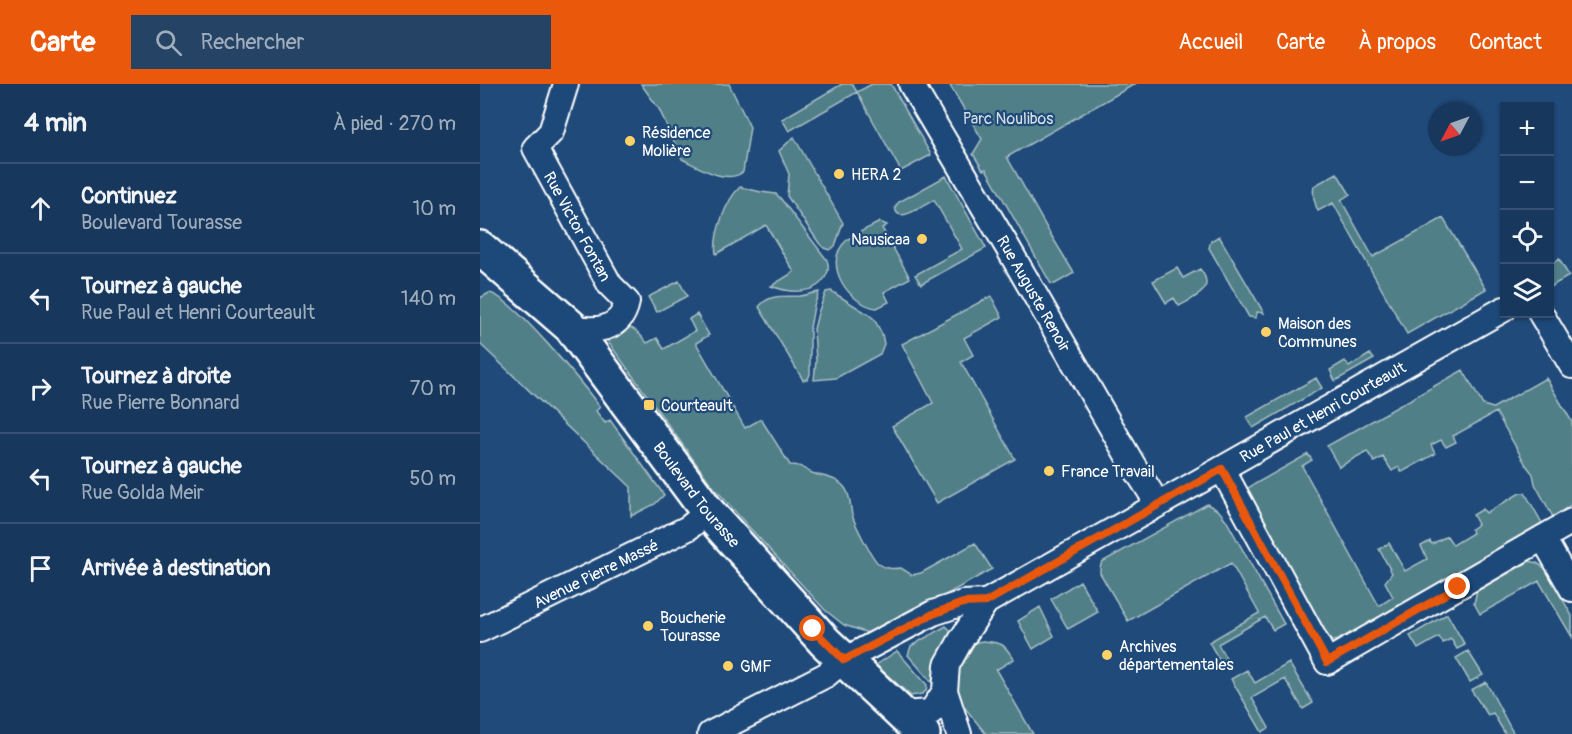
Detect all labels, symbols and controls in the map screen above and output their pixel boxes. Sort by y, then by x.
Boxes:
search box [131,15,551,69]
text: Carte [30,25,95,60]
icon: search [152,26,185,59]
text: Rechercher [200,28,304,56]
text: Accueil [1179,29,1243,56]
text: Carte [1276,29,1325,56]
text: À propos [1358,29,1436,56]
text: Contact [1469,29,1542,56]
north arrow [1428,102,1482,156]
map controls [1500,102,1554,318]
button: + [1500,102,1554,156]
text: 4 min [24,107,87,139]
park label: Parc Noulibos [963,109,1053,129]
text: À pied · 270 m [333,111,456,136]
place label: Résidence Molière [642,123,711,161]
marker: Résidence Molière [623,134,637,148]
button: − [1500,156,1554,210]
place label: HERA 2 [851,165,902,185]
marker: HERA 2 [832,167,846,181]
street label: Rue Victor Fontan [539,168,615,285]
text: Continuez [81,182,177,210]
icon: ahead [24,192,57,225]
text: 10 m [412,196,456,221]
text: Boulevard Tourasse [81,210,242,235]
button: locate [1500,210,1554,264]
place label: Nausicaa [851,230,910,250]
marker: Nausicaa [915,232,929,246]
street label: Rue Auguste Renoir [992,232,1075,356]
button: layers [1500,264,1554,318]
text: Tournez à gauche [81,272,242,300]
icon: left [24,282,57,315]
text: 140 m [401,286,456,311]
text: Rue Paul et Henri Courteault [81,300,315,325]
place label: Maison des Communes [1278,314,1357,352]
marker: Maison des Communes [1259,325,1273,339]
street label: Rue Paul et Henri Courteault [1236,357,1410,467]
text: Tournez à droite [81,362,231,390]
icon: right [24,372,57,405]
text: 70 m [410,376,456,401]
text: Rue Pierre Bonnard [81,390,240,415]
place label: Courteault [661,396,734,416]
marker: Courteault [642,398,656,412]
street label: Boulevard Tourasse [648,438,744,552]
text: Tournez à gauche [81,452,242,480]
icon: left [24,462,57,495]
place label: France Travail [1061,462,1155,482]
marker: France Travail [1042,464,1056,478]
text: 50 m [409,466,456,491]
text: Rue Golda Meir [81,480,204,505]
street label: Avenue Pierre Massé [531,535,662,613]
icon: arrive [24,552,57,585]
text: Arrivée à destination [81,554,271,582]
route end [1444,573,1470,599]
place label: Boucherie Tourasse [660,608,726,646]
route start [799,615,825,641]
marker: Boucherie Tourasse [641,619,655,633]
place label: Archives départementales [1119,637,1234,675]
marker: Archives départementales [1100,648,1114,662]
place label: GMF [740,657,772,677]
marker: GMF [721,659,735,673]

